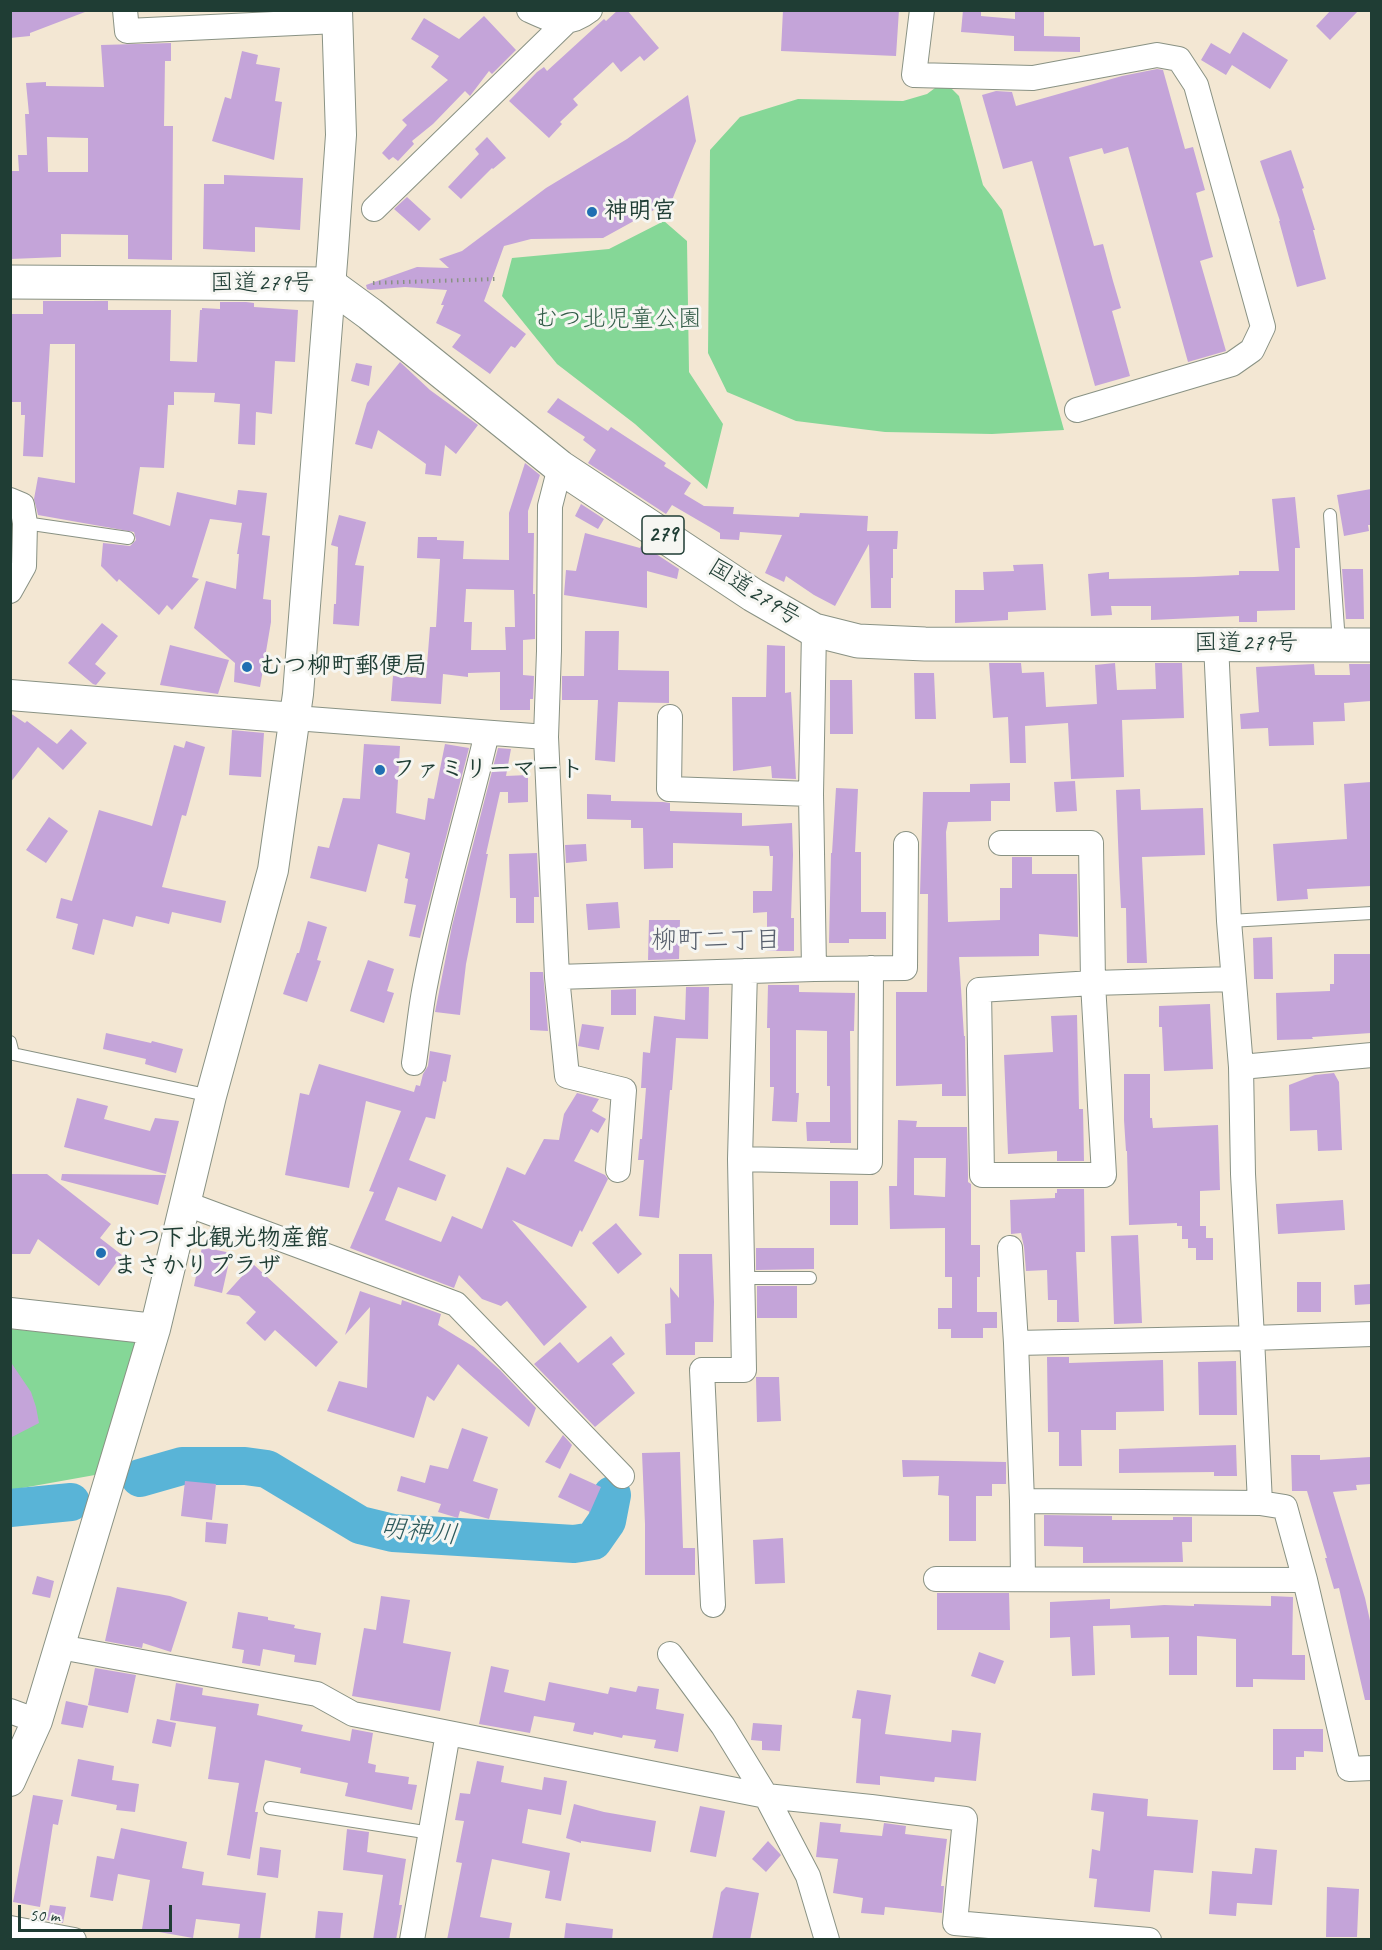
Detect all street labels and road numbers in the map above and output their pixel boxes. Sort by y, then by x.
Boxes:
street label: 国道279号 [210,270,314,298]
road number: 279 [642,516,684,554]
street label: 国道279号 [702,553,806,633]
street label: 国道279号 [1194,630,1298,658]

